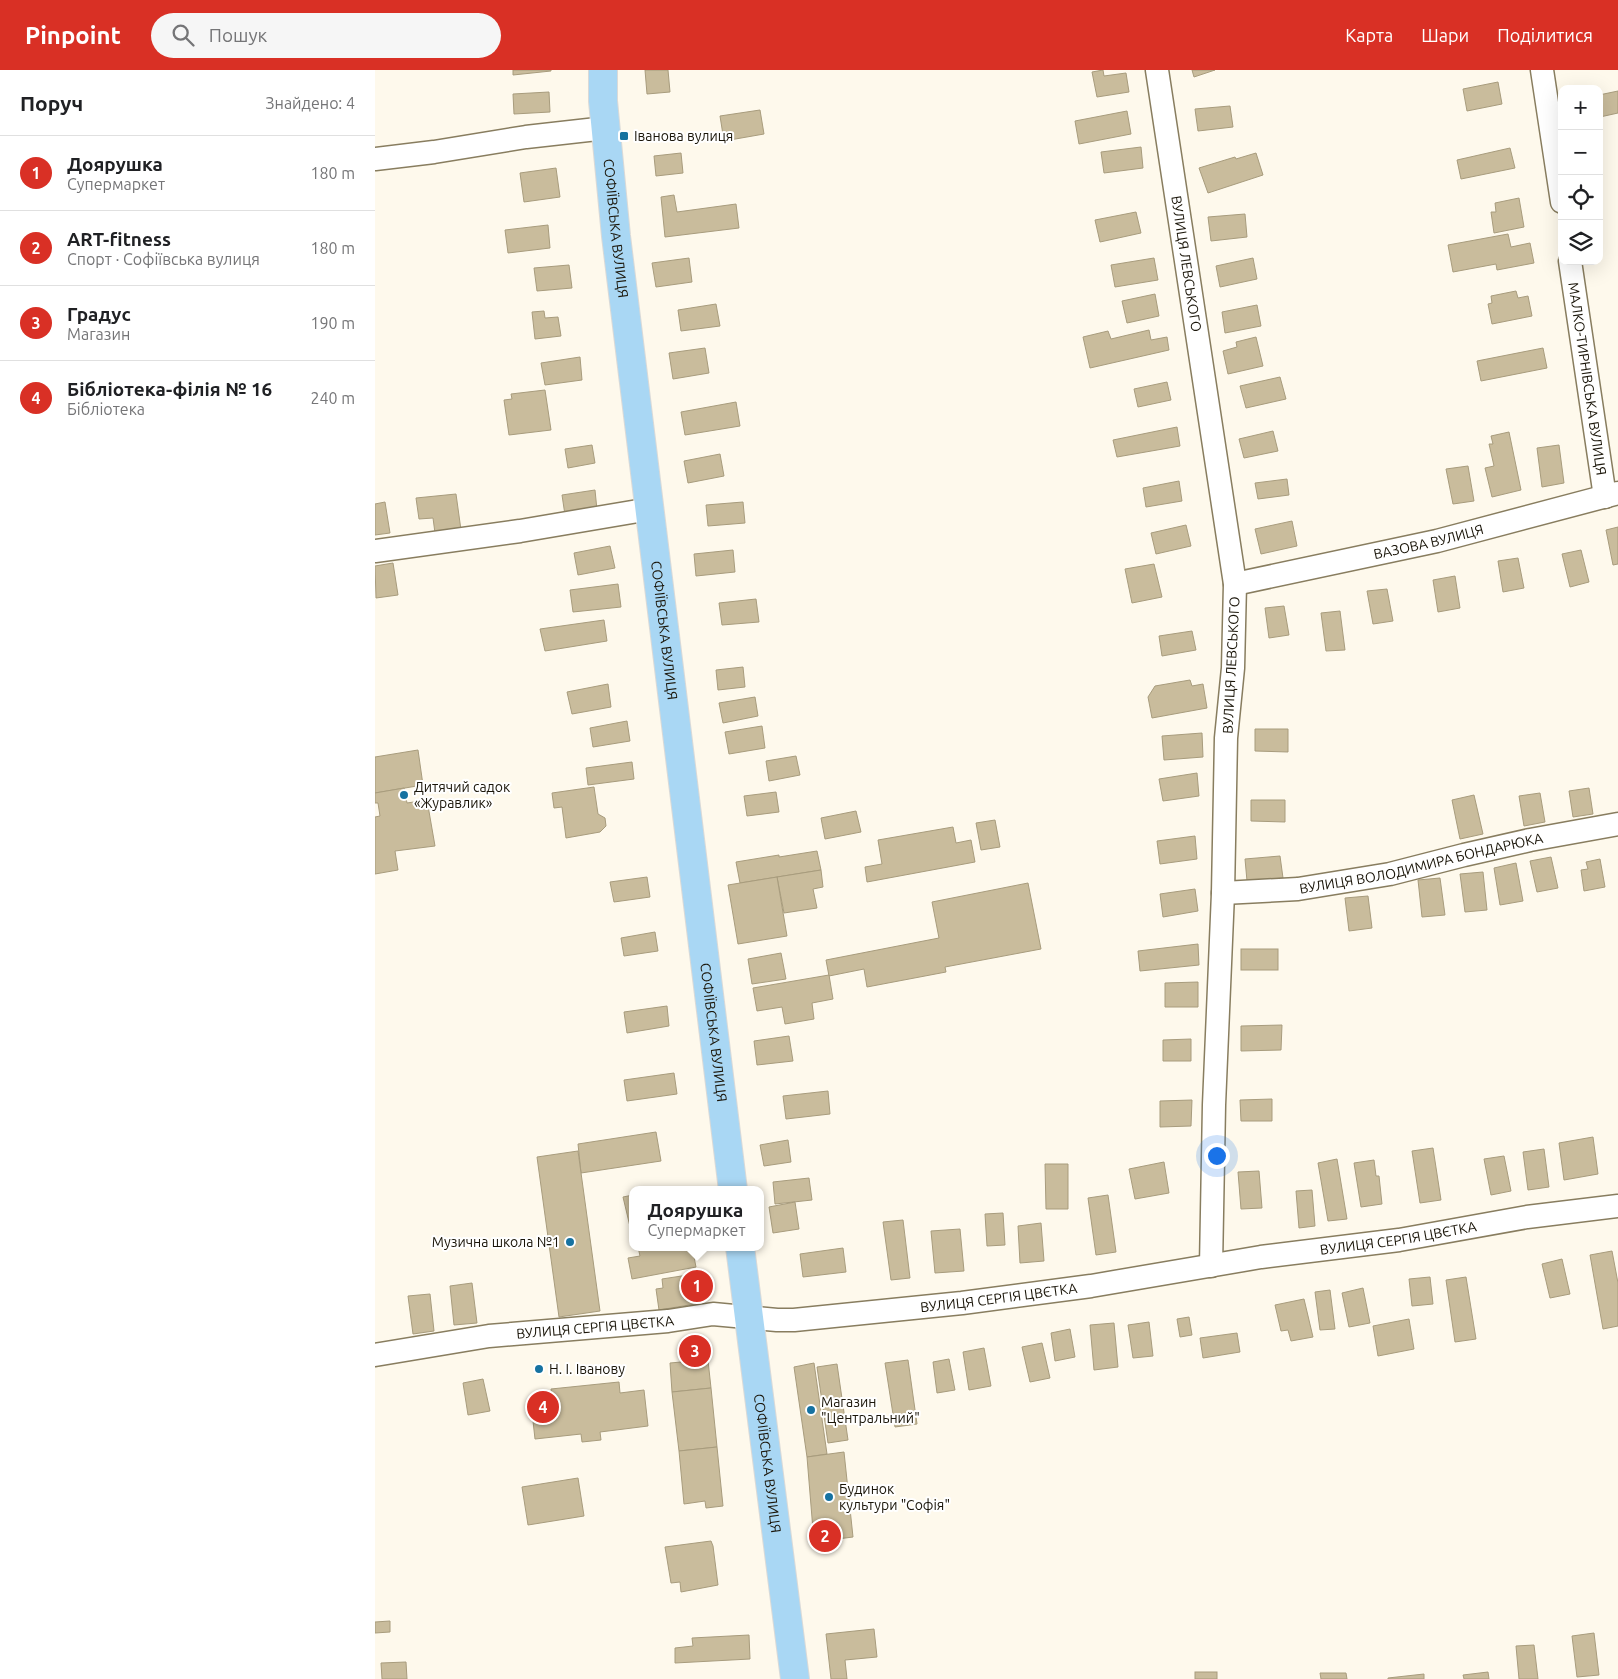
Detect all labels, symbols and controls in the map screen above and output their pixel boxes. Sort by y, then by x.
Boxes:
search box [151,13,501,58]
icon: search [169,21,197,49]
text: Pinpoint [25,22,121,49]
text: Пошук [209,24,267,46]
text: Карта [1345,25,1393,45]
text: Шари [1421,25,1469,45]
text: Поділитися [1497,25,1593,45]
map controls [1558,85,1603,265]
button: + [1558,85,1603,130]
text: Поруч [20,91,83,115]
text: Знайдено: 4 [266,94,355,112]
place label: Іванова вулиця [634,128,733,144]
marker: Іванова вулиця [618,130,630,142]
button: − [1558,130,1603,175]
text: Доярушка [67,153,163,175]
street label: СОФІЇВСЬКА ВУЛИЦЯ [601,158,632,299]
text: 1 [31,164,41,182]
text: 180 m [310,164,355,182]
text: Супермаркет [67,175,165,193]
button: locate [1558,175,1603,220]
street label: ВУЛИЦЯ ЛЕВСЬКОГО [1168,195,1205,333]
button: layers [1558,220,1603,265]
text: ART-fitness [67,228,171,250]
text: 2 [31,239,41,257]
text: 180 m [310,239,355,257]
text: Спорт · Софіївська вулиця [67,250,260,268]
street label: МАЛКО-ТИРНІВСЬКА ВУЛИЦЯ [1565,281,1610,476]
text: Градус [67,303,131,325]
text: 3 [31,314,41,332]
text: 190 m [310,314,355,332]
text: Магазин [67,325,130,343]
text: Бібліотека-філія № 16 [67,378,272,400]
text: 4 [31,389,41,407]
text: 240 m [310,389,355,407]
text: Бібліотека [67,400,145,418]
street label: ВАЗОВА ВУЛИЦЯ [1372,521,1485,562]
street label: СОФІЇВСЬКА ВУЛИЦЯ [648,560,681,701]
street label: ВУЛИЦЯ ЛЕВСЬКОГО [1219,596,1243,734]
place label: Дитячий садок «Журавлик» [414,779,510,811]
marker: Дитячий садок «Журавлик» [398,789,410,801]
street label: ВУЛИЦЯ ВОЛОДИМИРА БОНДАРЮКА [1298,830,1544,897]
street label: СОФІЇВСЬКА ВУЛИЦЯ [697,962,730,1103]
your location [1204,1143,1230,1169]
popup [629,1186,764,1251]
text: Доярушка [647,1199,743,1221]
street label: ВУЛИЦЯ СЕРГІЯ ЦВЄТКА [1319,1218,1478,1258]
text: Супермаркет [647,1221,746,1239]
place label: Музична школа №1 [432,1234,560,1250]
marker: Музична школа №1 [564,1236,576,1248]
pin: 1 [681,1267,713,1305]
street label: ВУЛИЦЯ СЕРГІЯ ЦВЄТКА [919,1280,1078,1315]
street label: ВУЛИЦЯ СЕРГІЯ ЦВЄТКА [516,1312,675,1342]
pin: 3 [679,1332,711,1370]
place label: Н. І. Іванову [549,1361,625,1377]
marker: Н. І. Іванову [533,1363,545,1375]
pin: 4 [527,1388,559,1426]
street label: СОФІЇВСЬКА ВУЛИЦЯ [751,1393,784,1534]
place label: Магазин "Центральний" [821,1394,920,1426]
marker: Магазин "Центральний" [805,1404,817,1416]
place label: Будинок культури "Софія" [839,1481,950,1513]
marker: Будинок культури "Софія" [823,1491,835,1503]
pin: 2 [809,1517,841,1555]

